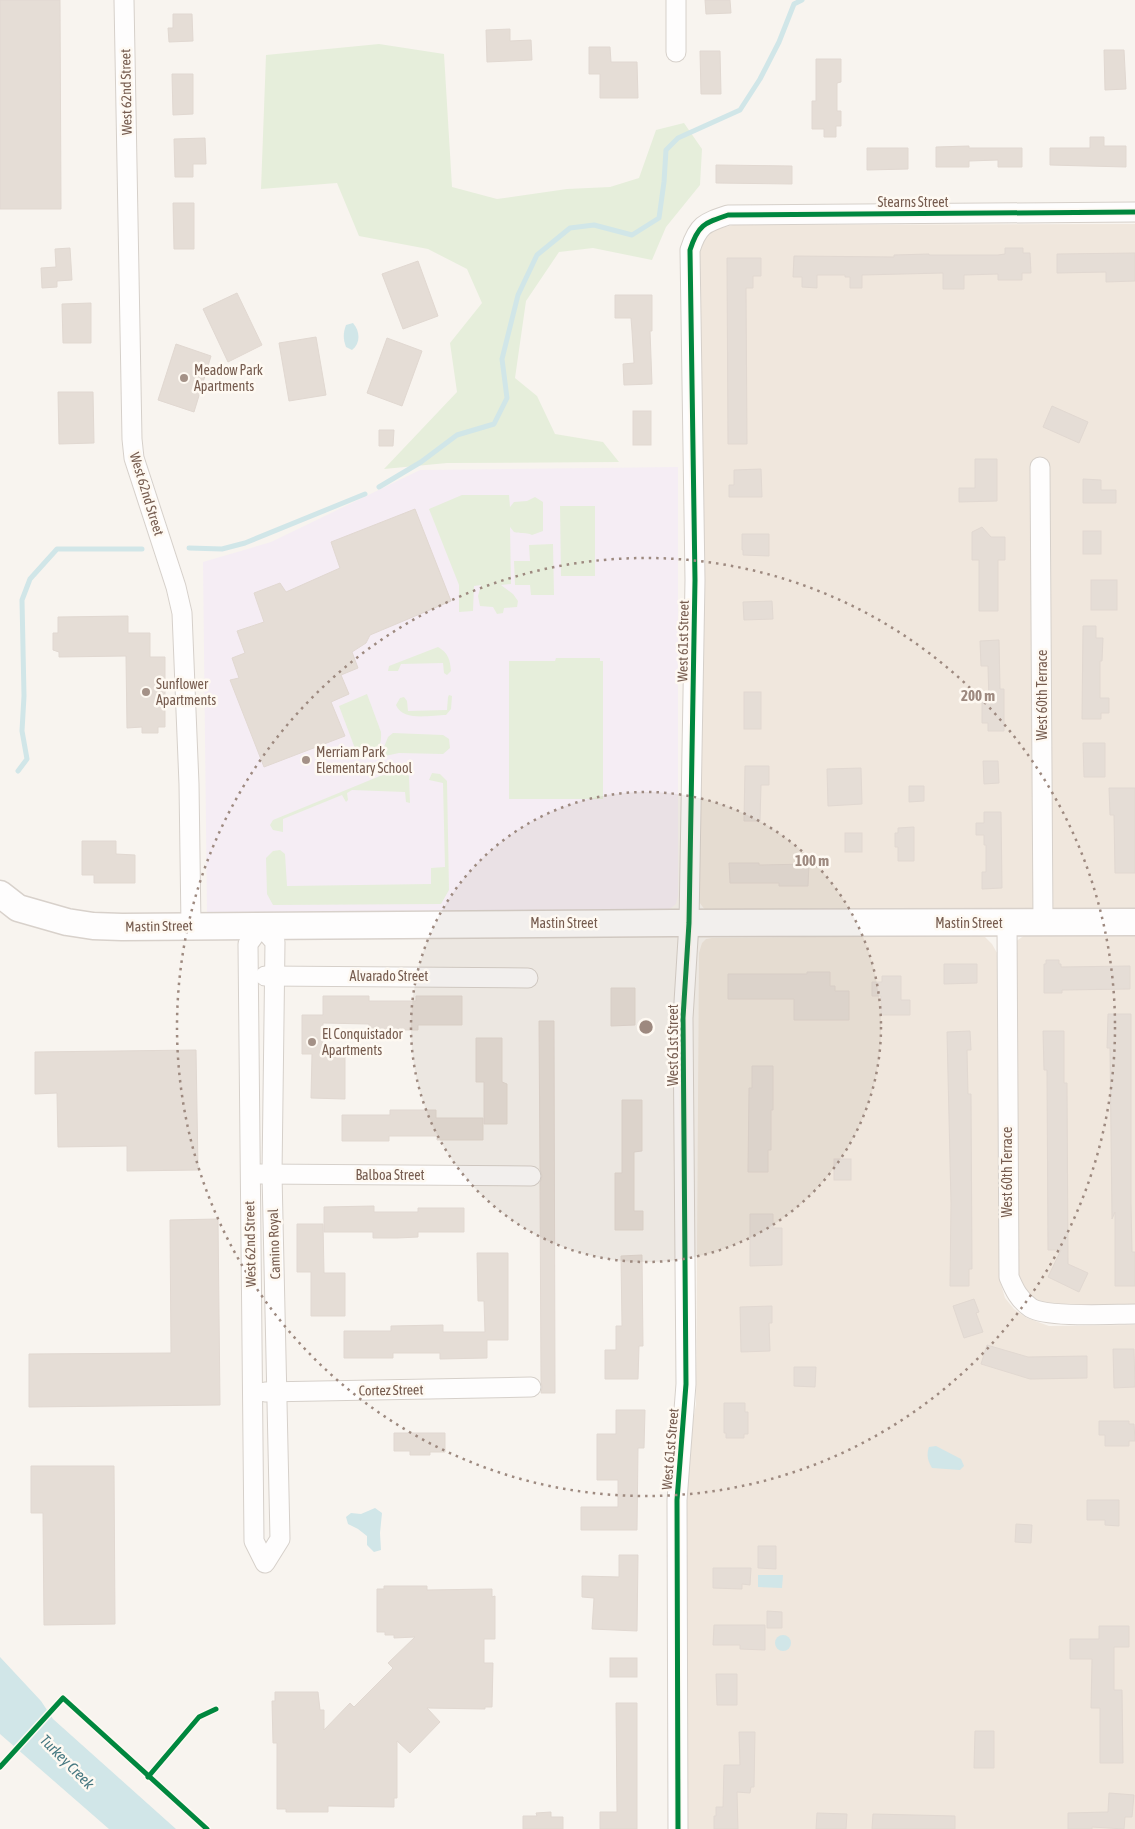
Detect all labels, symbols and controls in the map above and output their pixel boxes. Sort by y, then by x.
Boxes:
street label: West 62nd Street [117,49,135,135]
street label: Stearns Street [877,194,949,210]
place label: Meadow Park Apartments [194,362,263,394]
marker: Meadow Park Apartments [178,372,190,384]
street label: West 62nd Street [127,450,167,538]
street label: West 61st Street [674,600,692,682]
street label: West 60th Terrace [1034,650,1050,740]
place label: Sunflower Apartments [156,676,216,708]
marker: Sunflower Apartments [140,686,152,698]
text: 200 m [961,687,995,704]
place label: Merriam Park Elementary School [316,744,412,776]
marker: Merriam Park Elementary School [300,754,312,766]
text: 100 m [795,852,829,869]
street label: Mastin Street [530,915,598,931]
street label: Mastin Street [935,915,1003,931]
street label: Mastin Street [125,917,193,935]
street label: Alvarado Street [350,968,428,984]
street label: West 61st Street [665,1004,681,1086]
centre of rings [637,1018,655,1036]
place label: El Conquistador Apartments [322,1026,404,1058]
marker: El Conquistador Apartments [306,1036,318,1048]
street label: West 60th Terrace [999,1127,1015,1217]
street label: Balboa Street [355,1167,425,1183]
street label: West 62nd Street [241,1201,259,1287]
street label: Camino Royal [265,1208,283,1280]
street label: Cortez Street [358,1381,424,1399]
street label: West 61st Street [658,1408,682,1490]
water label: Turkey Creek [37,1731,98,1792]

